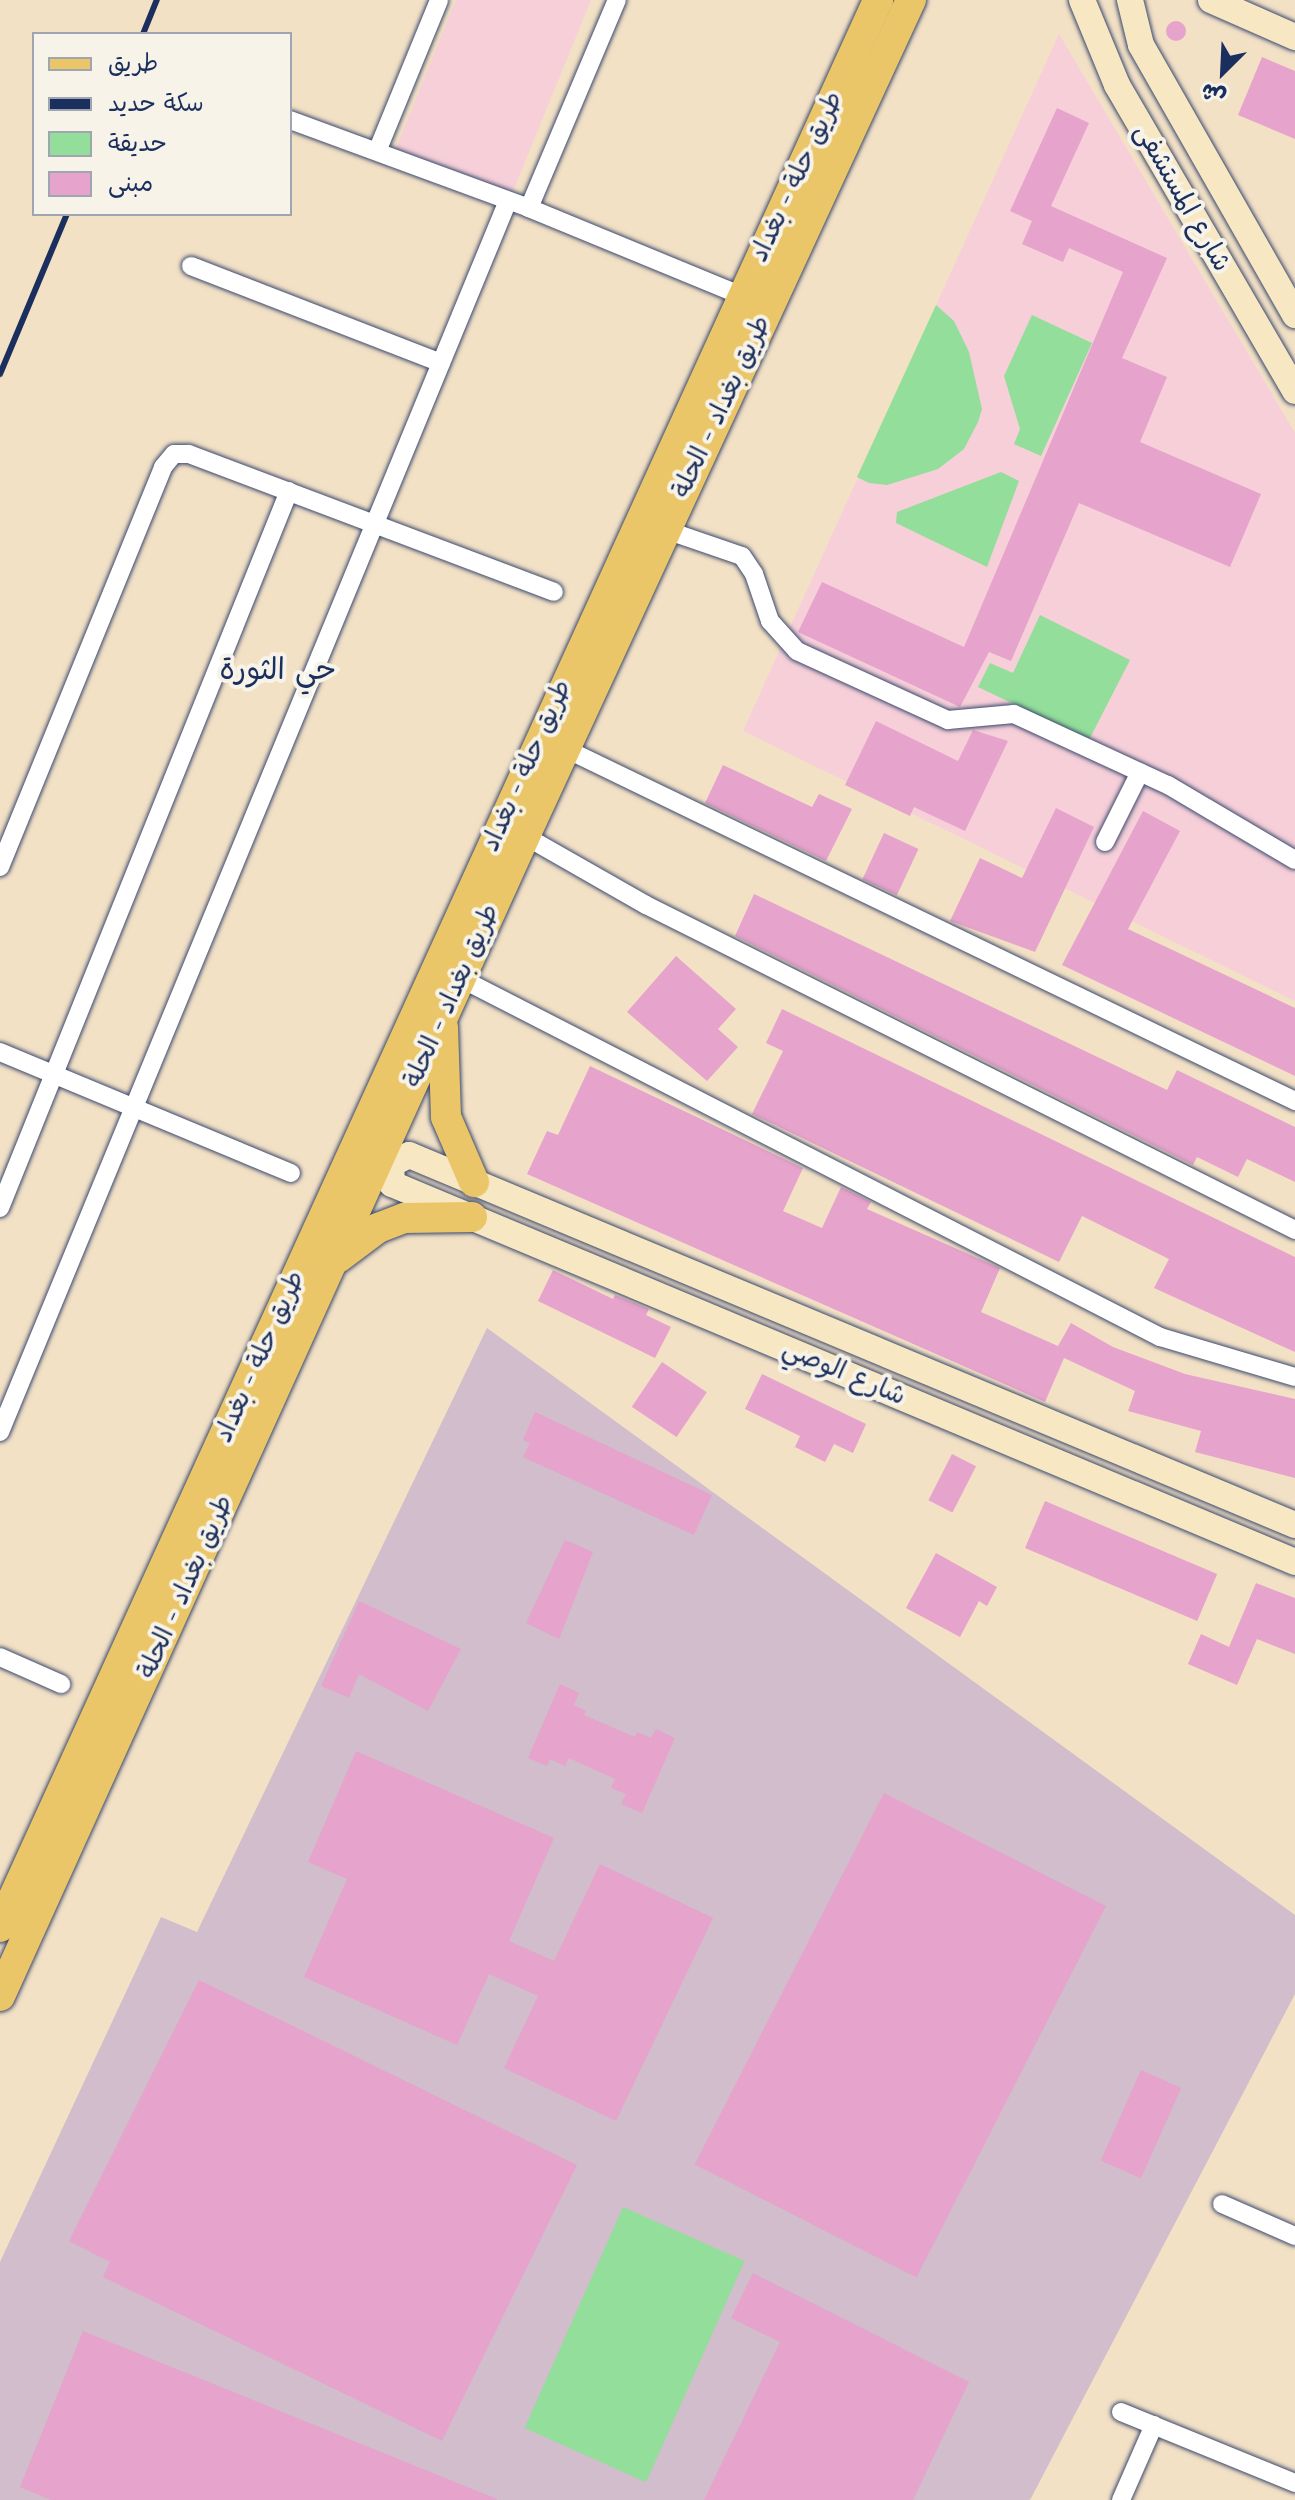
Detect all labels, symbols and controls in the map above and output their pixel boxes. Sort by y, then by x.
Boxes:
legend [32,32,292,216]
north arrow [1183,32,1263,112]
text: طريق [108,49,158,77]
text: ش [1197,77,1230,111]
street label: طريق حلة - بغداد [744,87,850,267]
text: سكة حديد [108,89,204,117]
street label: شارع المستشفى [1127,118,1237,278]
text: حديقة [108,129,167,157]
text: مبنى [108,169,153,197]
street label: طريق بغداد - الحلة [666,311,778,503]
district label: حي الثورة [220,652,336,688]
street label: طريق حلة - بغداد [475,675,579,857]
street label: طريق بغداد - الحلة [398,900,506,1092]
street label: طريق حلة - بغداد [208,1266,312,1448]
street label: شارع الوصي [778,1333,910,1413]
street label: طريق بغداد - الحلة [132,1491,240,1683]

